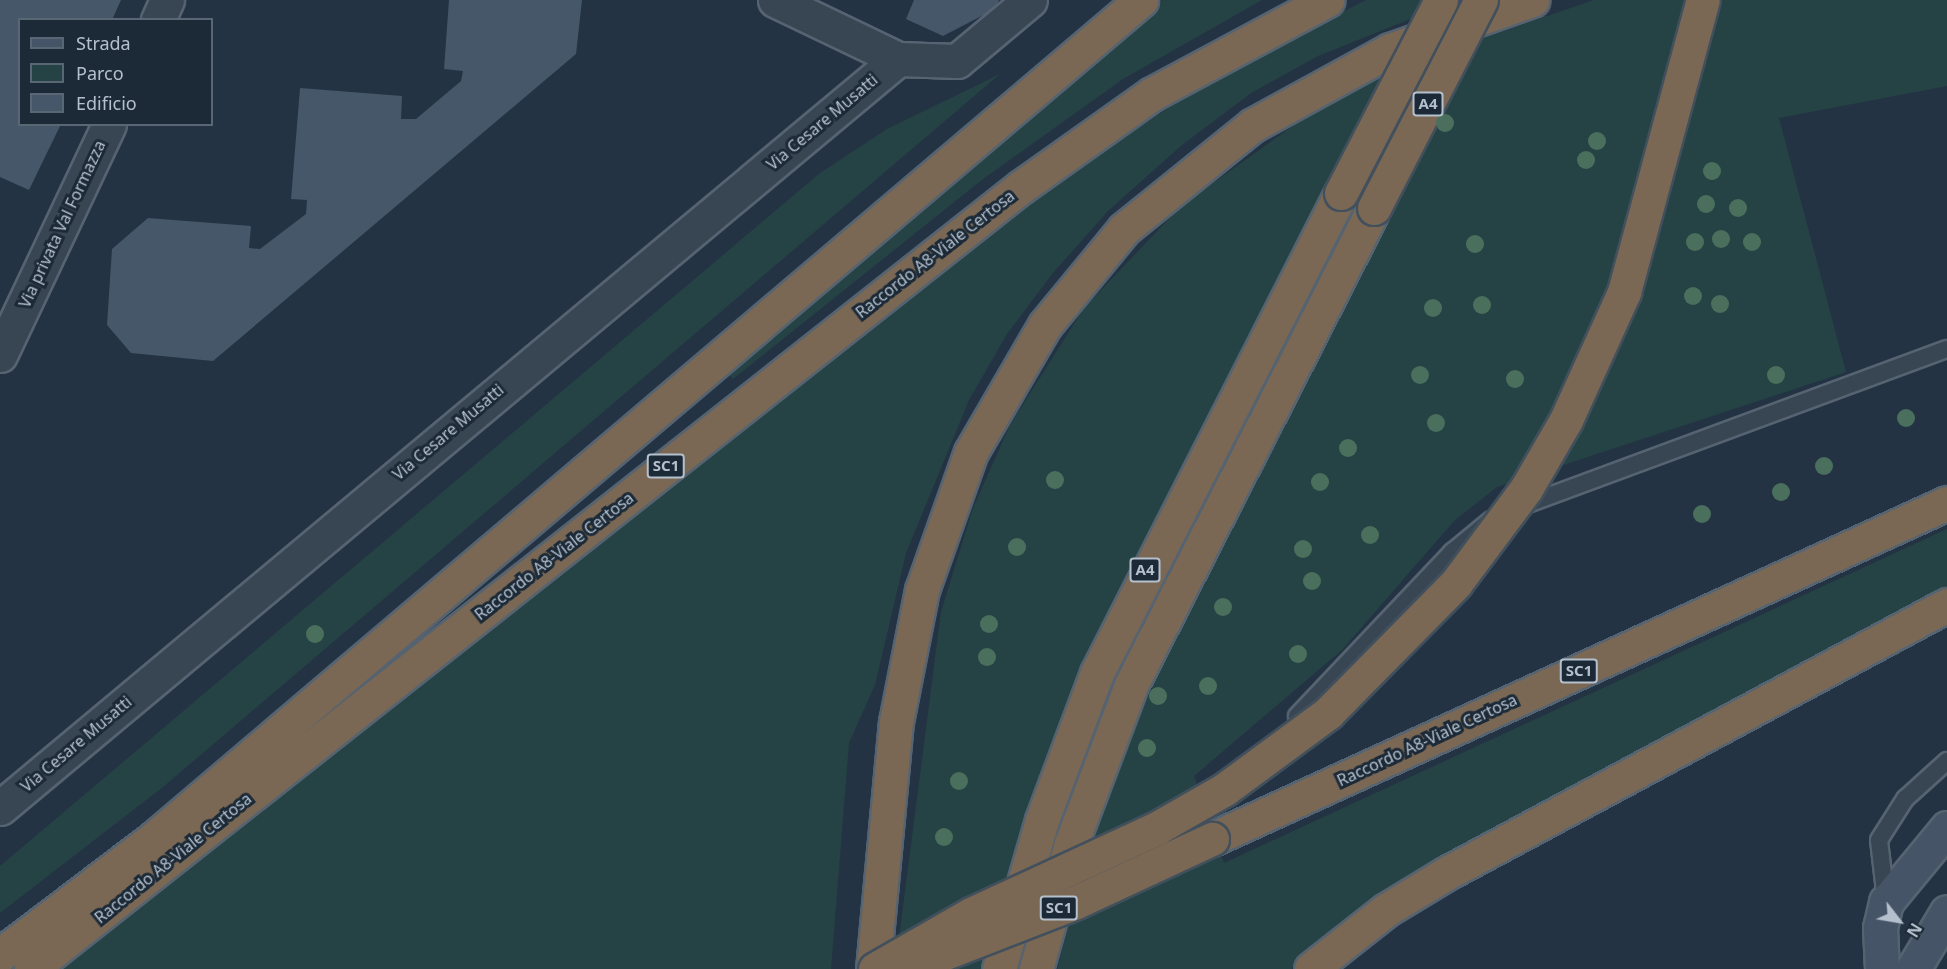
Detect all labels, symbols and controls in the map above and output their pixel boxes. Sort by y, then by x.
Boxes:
legend [18,18,213,126]
text: Strada [76,31,131,55]
text: Parco [76,61,124,85]
street label: Via Cesare Musatti [763,70,881,174]
text: Edificio [76,91,137,115]
road number: A4 [1412,92,1444,116]
street label: Via privata Val Formazza [15,137,109,311]
street label: Raccordo A8-Viale Certosa [852,186,1018,322]
street label: Via Cesare Musatti [389,380,507,484]
road number: SC1 [646,454,686,478]
street label: Raccordo A8-Viale Certosa [471,488,637,624]
road number: A4 [1128,558,1162,582]
road number: SC1 [1560,659,1598,683]
street label: Raccordo A8-Viale Certosa [1334,690,1520,790]
street label: Via Cesare Musatti [17,692,135,796]
street label: Raccordo A8-Viale Certosa [91,789,255,927]
north arrow [1869,891,1929,951]
road number: SC1 [1040,896,1078,920]
text: N [1902,919,1927,942]

